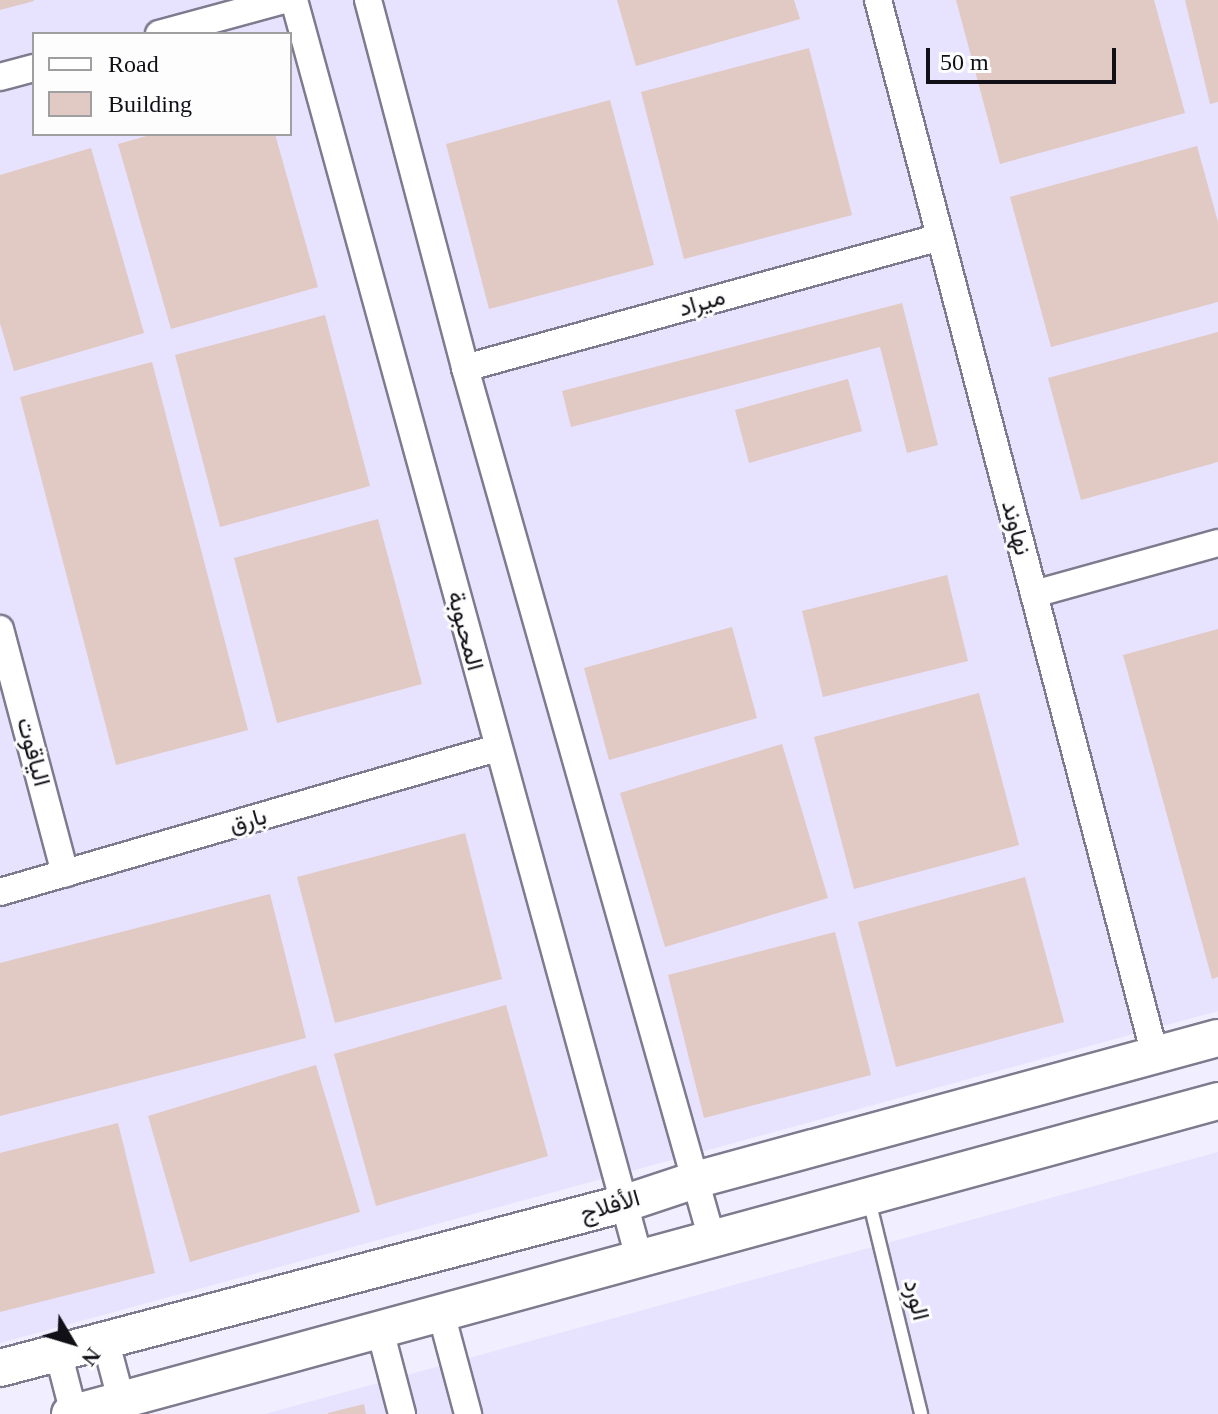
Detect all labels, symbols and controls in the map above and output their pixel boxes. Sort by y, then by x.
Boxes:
legend [32,32,292,136]
scale bar [930,32,1120,82]
text: 50 m [940,49,989,75]
text: Road [108,51,159,77]
text: Building [108,91,192,117]
street label: ميراد [675,283,729,323]
street label: نهاوند [995,498,1037,558]
street label: المحبوبة [441,588,489,674]
street label: الياقوت [10,714,56,790]
street label: بارق [226,802,270,840]
street label: الأفلاج [577,1184,643,1228]
street label: الورد [897,1277,935,1323]
north arrow [32,1302,112,1382]
text: N [77,1343,106,1371]

